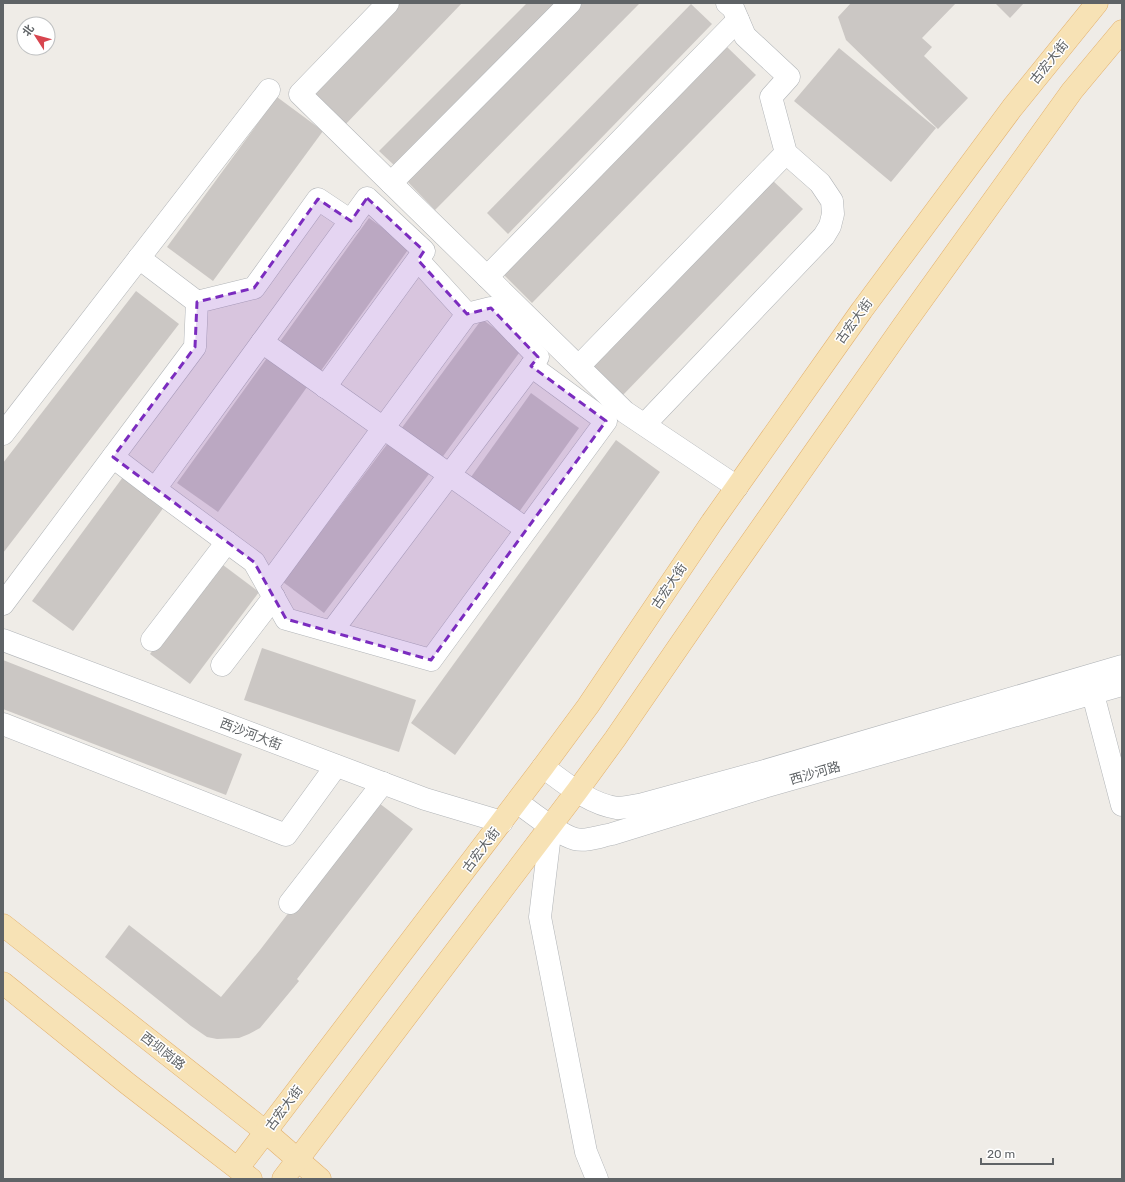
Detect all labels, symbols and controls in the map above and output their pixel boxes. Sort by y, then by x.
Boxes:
north arrow [16,16,56,56]
text: 北 [20,22,37,39]
street label: 古宏大街 [1027,37,1071,87]
street label: 古宏大街 [833,296,875,346]
street label: 古宏大街 [648,560,690,612]
street label: 西沙河大街 [218,715,284,753]
street label: 西沙河路 [788,759,842,787]
street label: 古宏大街 [459,825,503,875]
street label: 西坝岗路 [138,1029,188,1073]
street label: 古宏大街 [262,1083,306,1133]
scale bar [981,1140,1053,1166]
text: 20 m [987,1147,1015,1161]

